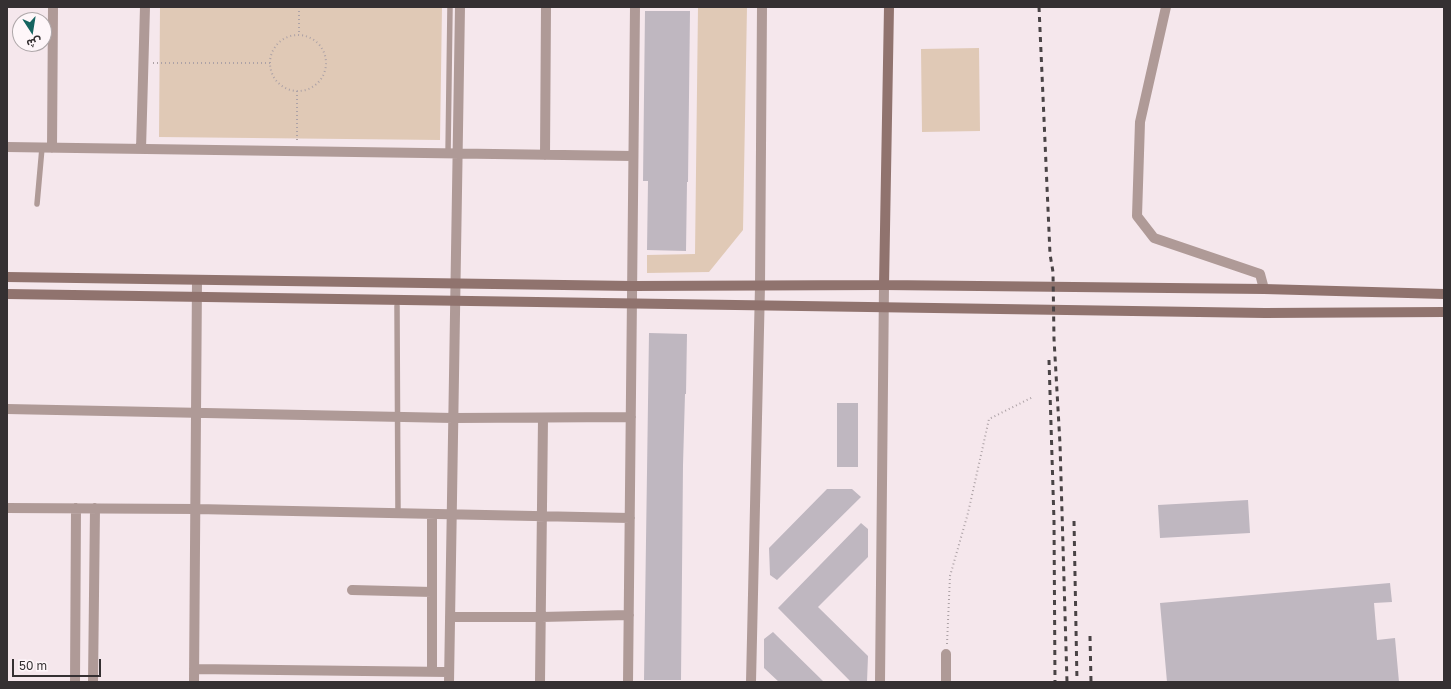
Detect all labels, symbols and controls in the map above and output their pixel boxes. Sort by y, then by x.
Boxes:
north arrow [12,12,52,52]
text: ش [26,35,43,51]
scale bar [14,651,103,677]
text: 50 m [19,658,47,673]

